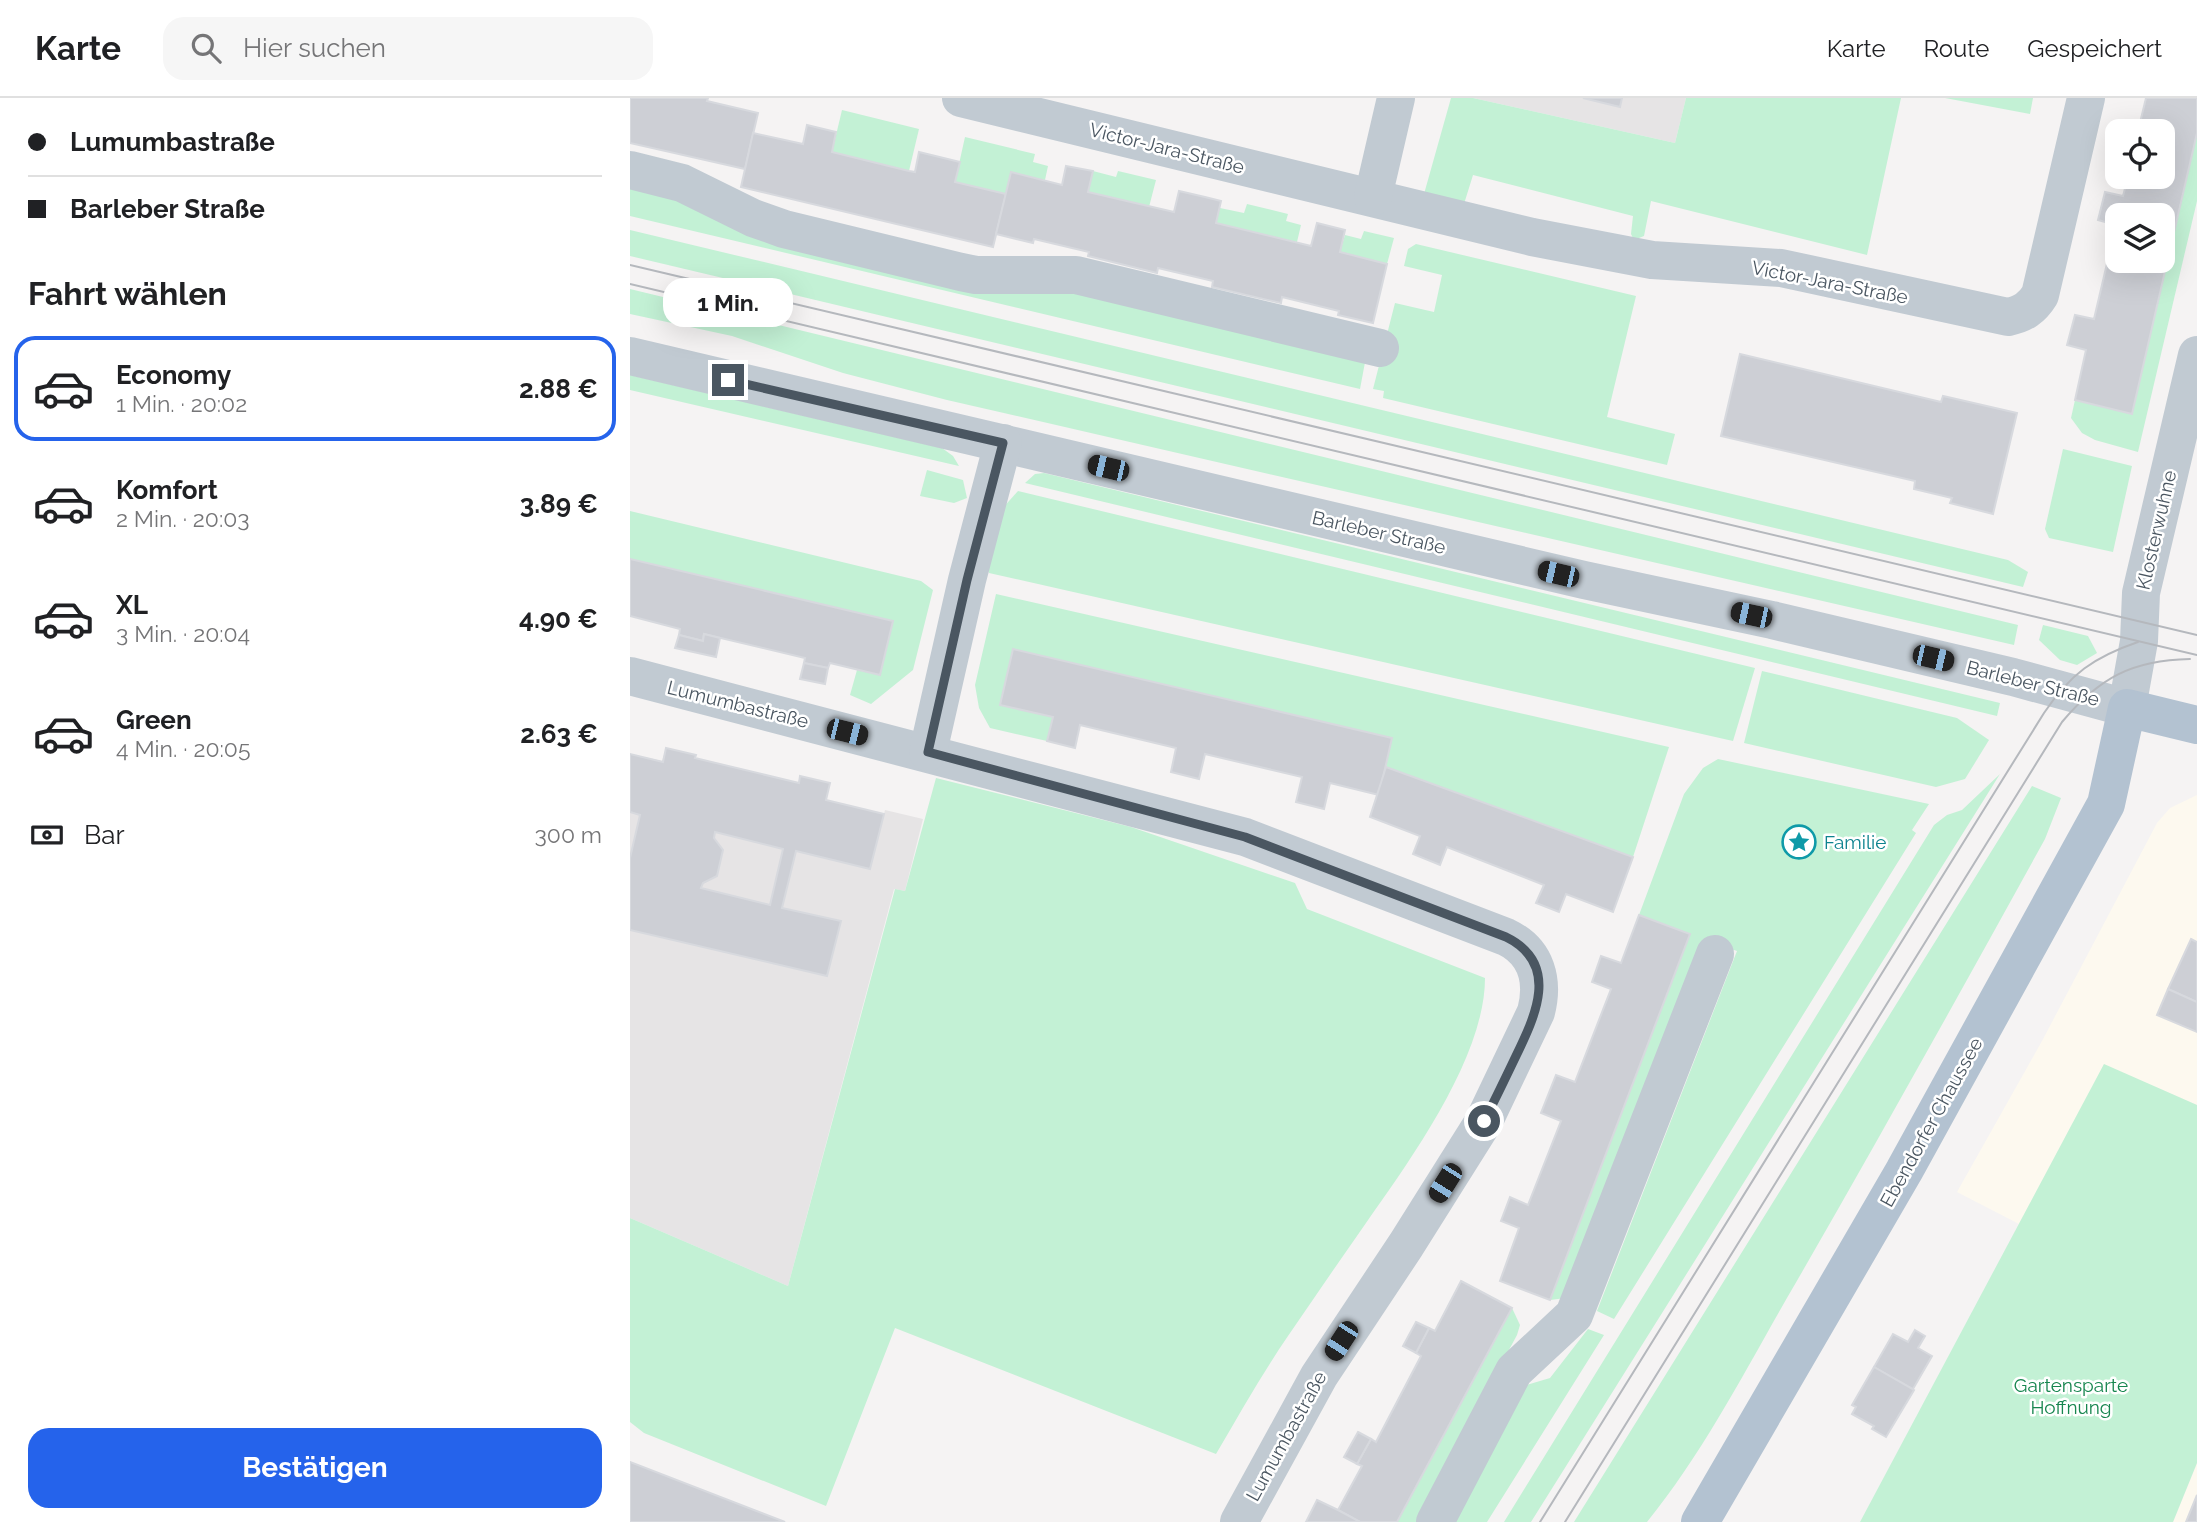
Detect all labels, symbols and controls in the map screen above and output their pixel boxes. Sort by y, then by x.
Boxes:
search box [163,17,653,80]
text: Karte [35,29,121,68]
icon: search [187,29,225,67]
text: Hier suchen [243,33,386,63]
text: Karte [1827,34,1886,63]
text: Route [1924,34,1989,63]
text: Gespeichert [2027,34,2162,63]
street label: Victor-Jara-Straße [1087,118,1247,178]
map controls [2105,119,2175,273]
button: locate [2105,119,2175,189]
text: Lumumbastraße [70,127,275,157]
text: Barleber Straße [70,194,265,224]
button: layers [2105,203,2175,273]
street label: Victor-Jara-Straße [1750,256,1910,308]
text: Fahrt wählen [28,275,227,312]
callout: 1 Min. [663,278,793,328]
text: 1 Min. [697,289,759,316]
icon: car [32,357,95,420]
text: Economy [116,360,231,390]
route end [712,364,744,396]
text: 2.88 € [519,374,598,404]
text: 1 Min. · 20:02 [116,390,247,417]
car [1086,453,1131,483]
street label: Klosterwuhne [2132,468,2180,592]
icon: car [32,472,95,535]
text: Komfort [116,475,218,505]
text: 3.89 € [520,489,598,519]
text: 2 Min. · 20:03 [116,505,250,532]
street label: Barleber Straße [1310,506,1448,558]
car [1536,559,1581,589]
icon: car [32,587,95,650]
text: XL [116,590,148,620]
car [1729,600,1774,630]
text: 4.90 € [519,604,598,634]
text: 3 Min. · 20:04 [116,620,250,647]
car [1911,643,1956,673]
street label: Barleber Straße [1964,656,2102,710]
street label: Lumumbastraße [665,676,811,732]
icon: car [32,702,95,765]
text: Green [116,705,192,735]
car [825,717,870,747]
text: 2.63 € [520,719,598,749]
text: 4 Min. · 20:05 [116,735,250,762]
icon: cash [28,816,66,854]
text: Bar [84,820,125,850]
text: 300 m [535,821,602,848]
place icon: Familie [1780,823,1818,861]
place label: Familie [1824,831,1886,853]
street label: Ebendorfer Chaussee [1875,1034,1987,1210]
route start [1468,1105,1500,1137]
car [1425,1160,1466,1206]
car [1321,1318,1362,1364]
street label: Lumumbastraße [1241,1367,1331,1505]
park label: Gartensparte Hoffnung [2014,1374,2128,1418]
button: Bestätigen [28,1428,602,1508]

